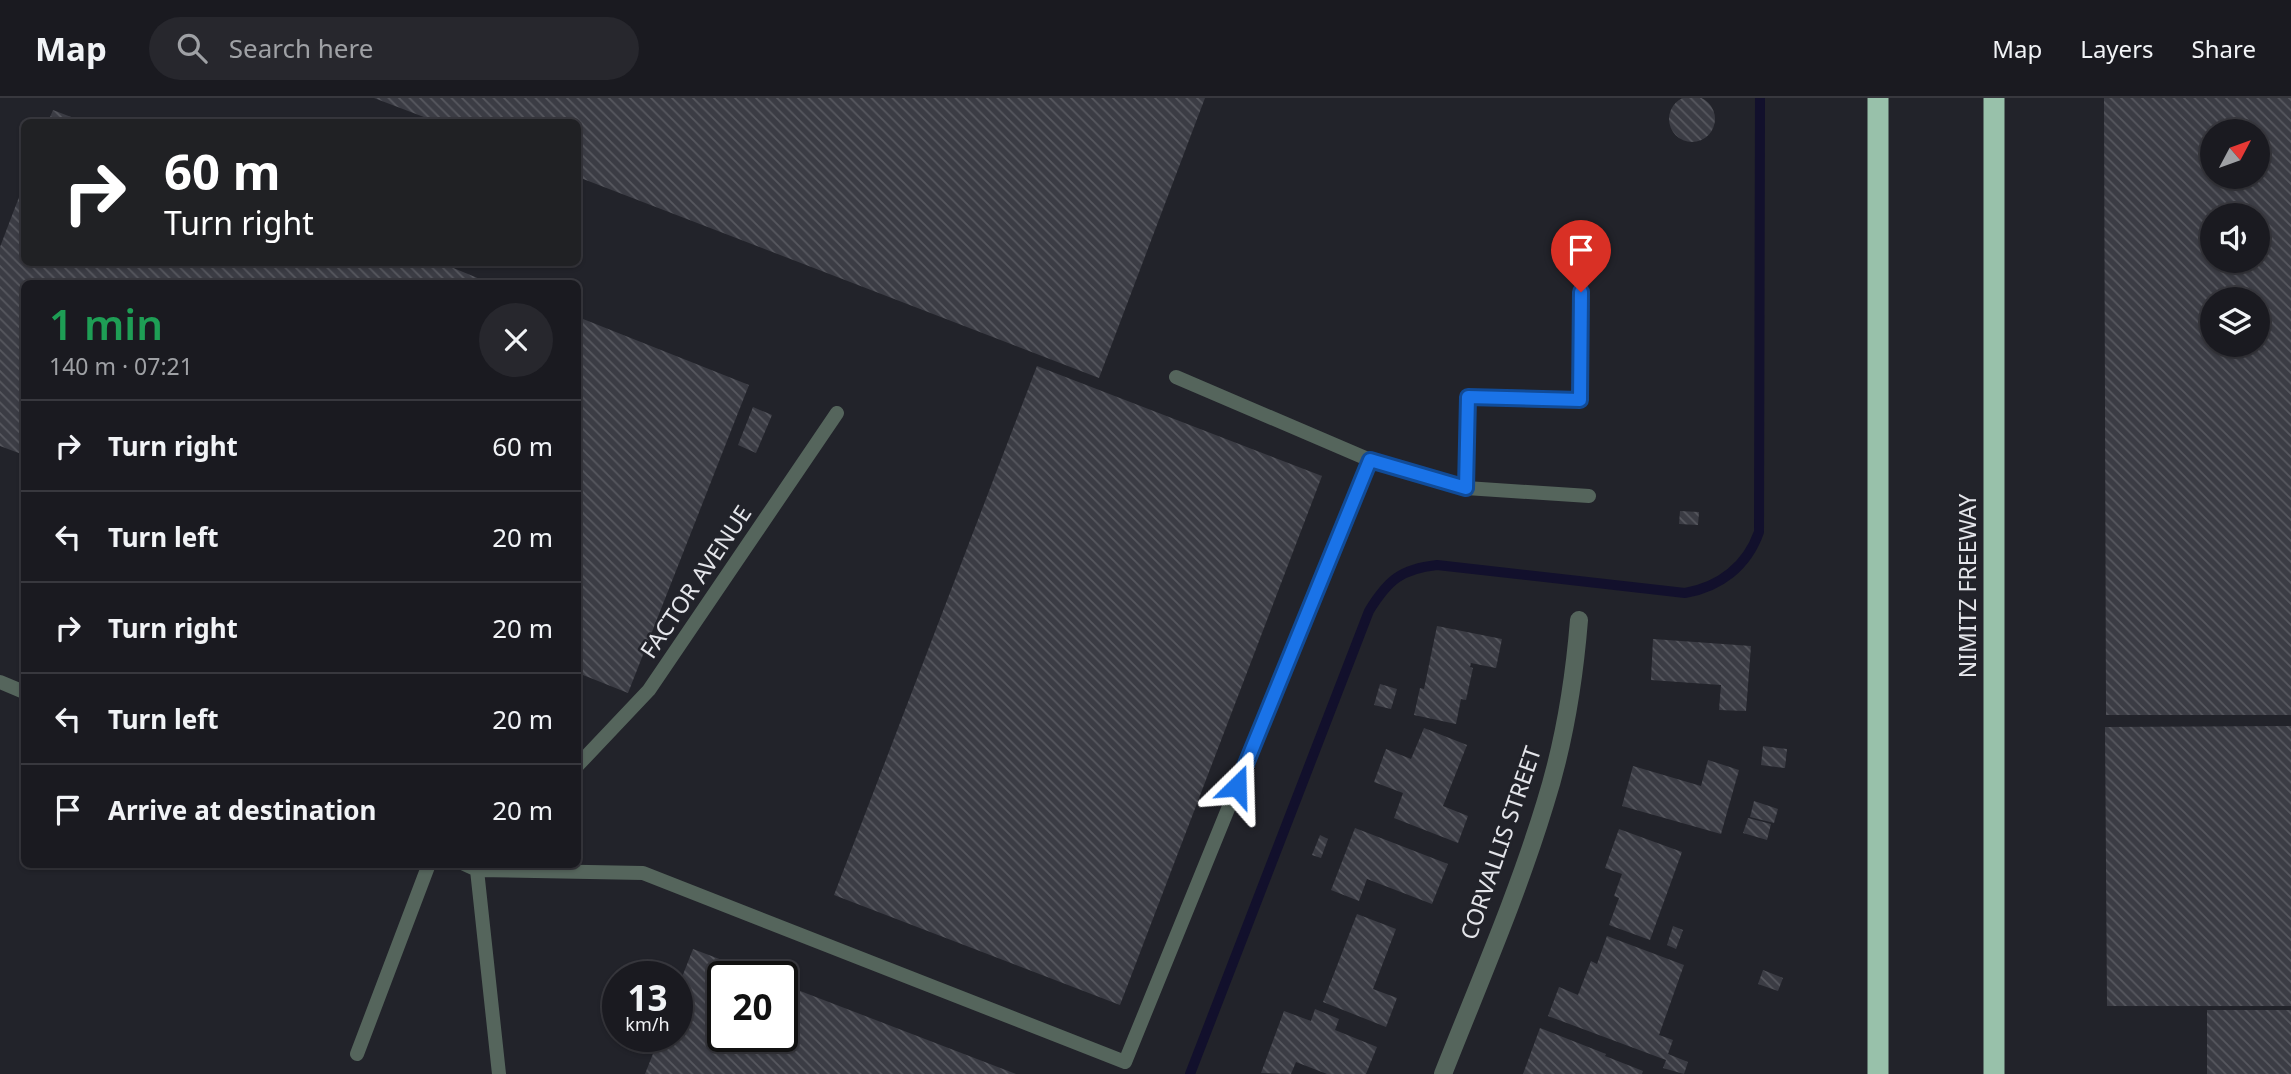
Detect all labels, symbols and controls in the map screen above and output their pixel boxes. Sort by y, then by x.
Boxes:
search box [149,17,639,80]
text: Map [35,26,107,71]
icon: search [173,29,211,67]
text: Search here [229,30,373,66]
text: Map [1992,32,2042,65]
text: Layers [2080,32,2154,65]
text: Share [2192,32,2256,65]
north arrow [2200,119,2270,189]
map controls [2200,119,2270,357]
text: 60 m [164,138,281,204]
icon: right [49,147,140,238]
text: Turn right [164,201,314,244]
button: sound [2200,203,2270,273]
pin [1551,220,1611,292]
icon: arrive [1562,231,1600,269]
button: layers [2200,287,2270,357]
text: 1 min [49,295,163,352]
button: close [479,303,553,377]
text: 140 m · 07:21 [49,350,193,382]
icon: right [49,427,87,465]
text: Turn right [108,428,238,464]
text: 60 m [492,428,553,464]
street label: NIMITZ FREEWAY [1951,493,1983,678]
street label: FACTOR AVENUE [632,499,758,664]
icon: left [49,518,87,556]
text: Turn left [108,519,219,555]
text: 20 m [492,519,553,555]
icon: right [49,609,87,647]
text: Turn right [108,610,238,646]
text: 20 m [492,610,553,646]
icon: left [49,700,87,738]
text: Turn left [108,701,219,737]
text: 20 m [492,701,553,737]
street label: CORVALLIS STREET [1452,742,1548,944]
position arrow [1200,749,1274,823]
icon: arrive [49,791,87,829]
text: Arrive at destination [108,792,377,828]
text: 20 m [492,792,553,828]
speed limit sign: 20 [707,961,798,1052]
text: 13 [627,974,668,1021]
text: km/h [625,1012,670,1036]

